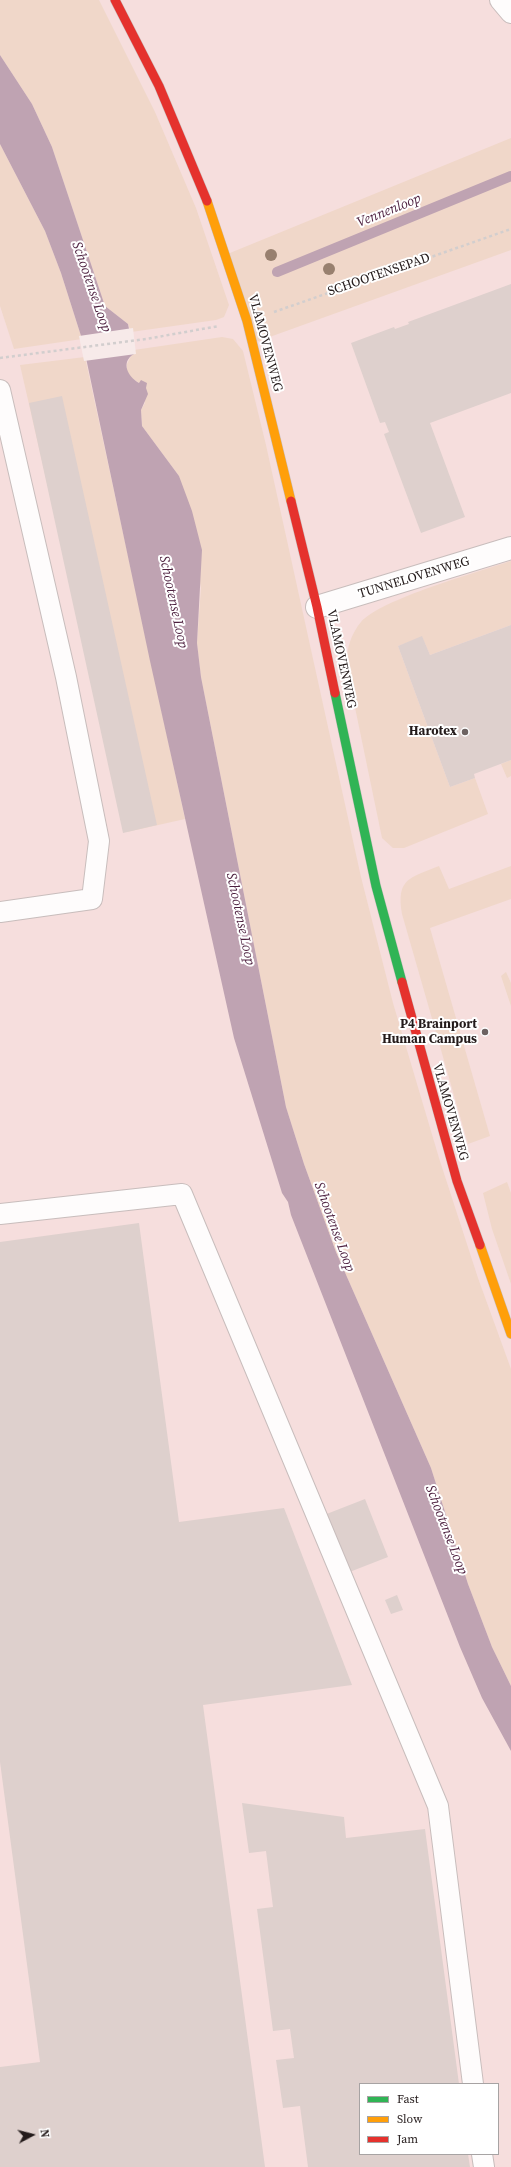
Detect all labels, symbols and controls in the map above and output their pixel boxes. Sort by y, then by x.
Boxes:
water label: Vennenloop [354,191,424,231]
water label: Schootense Loop [68,240,114,334]
street label: SCHOOTENSEPAD [326,250,432,300]
street label: VLAMOVENWEG [244,292,286,394]
water label: Schootense Loop [155,554,191,650]
street label: TUNNELOVENWEG [357,554,471,602]
street label: VLAMOVENWEG [323,608,359,710]
place label: Harotex [409,724,457,740]
marker: Harotex [460,727,470,737]
water label: Schootense Loop [222,871,258,967]
place label: P4 Brainport Human Campus [382,1017,477,1048]
marker: P4 Brainport Human Campus [480,1027,490,1037]
street label: VLAMOVENWEG [429,1062,471,1162]
water label: Schootense Loop [310,1180,358,1274]
water label: Schootense Loop [421,1483,471,1577]
legend [359,2083,499,2155]
text: Fast [397,2091,419,2107]
text: Slow [397,2111,422,2127]
north arrow [12,2115,52,2155]
text: N [36,2129,52,2138]
text: Jam [397,2131,418,2147]

